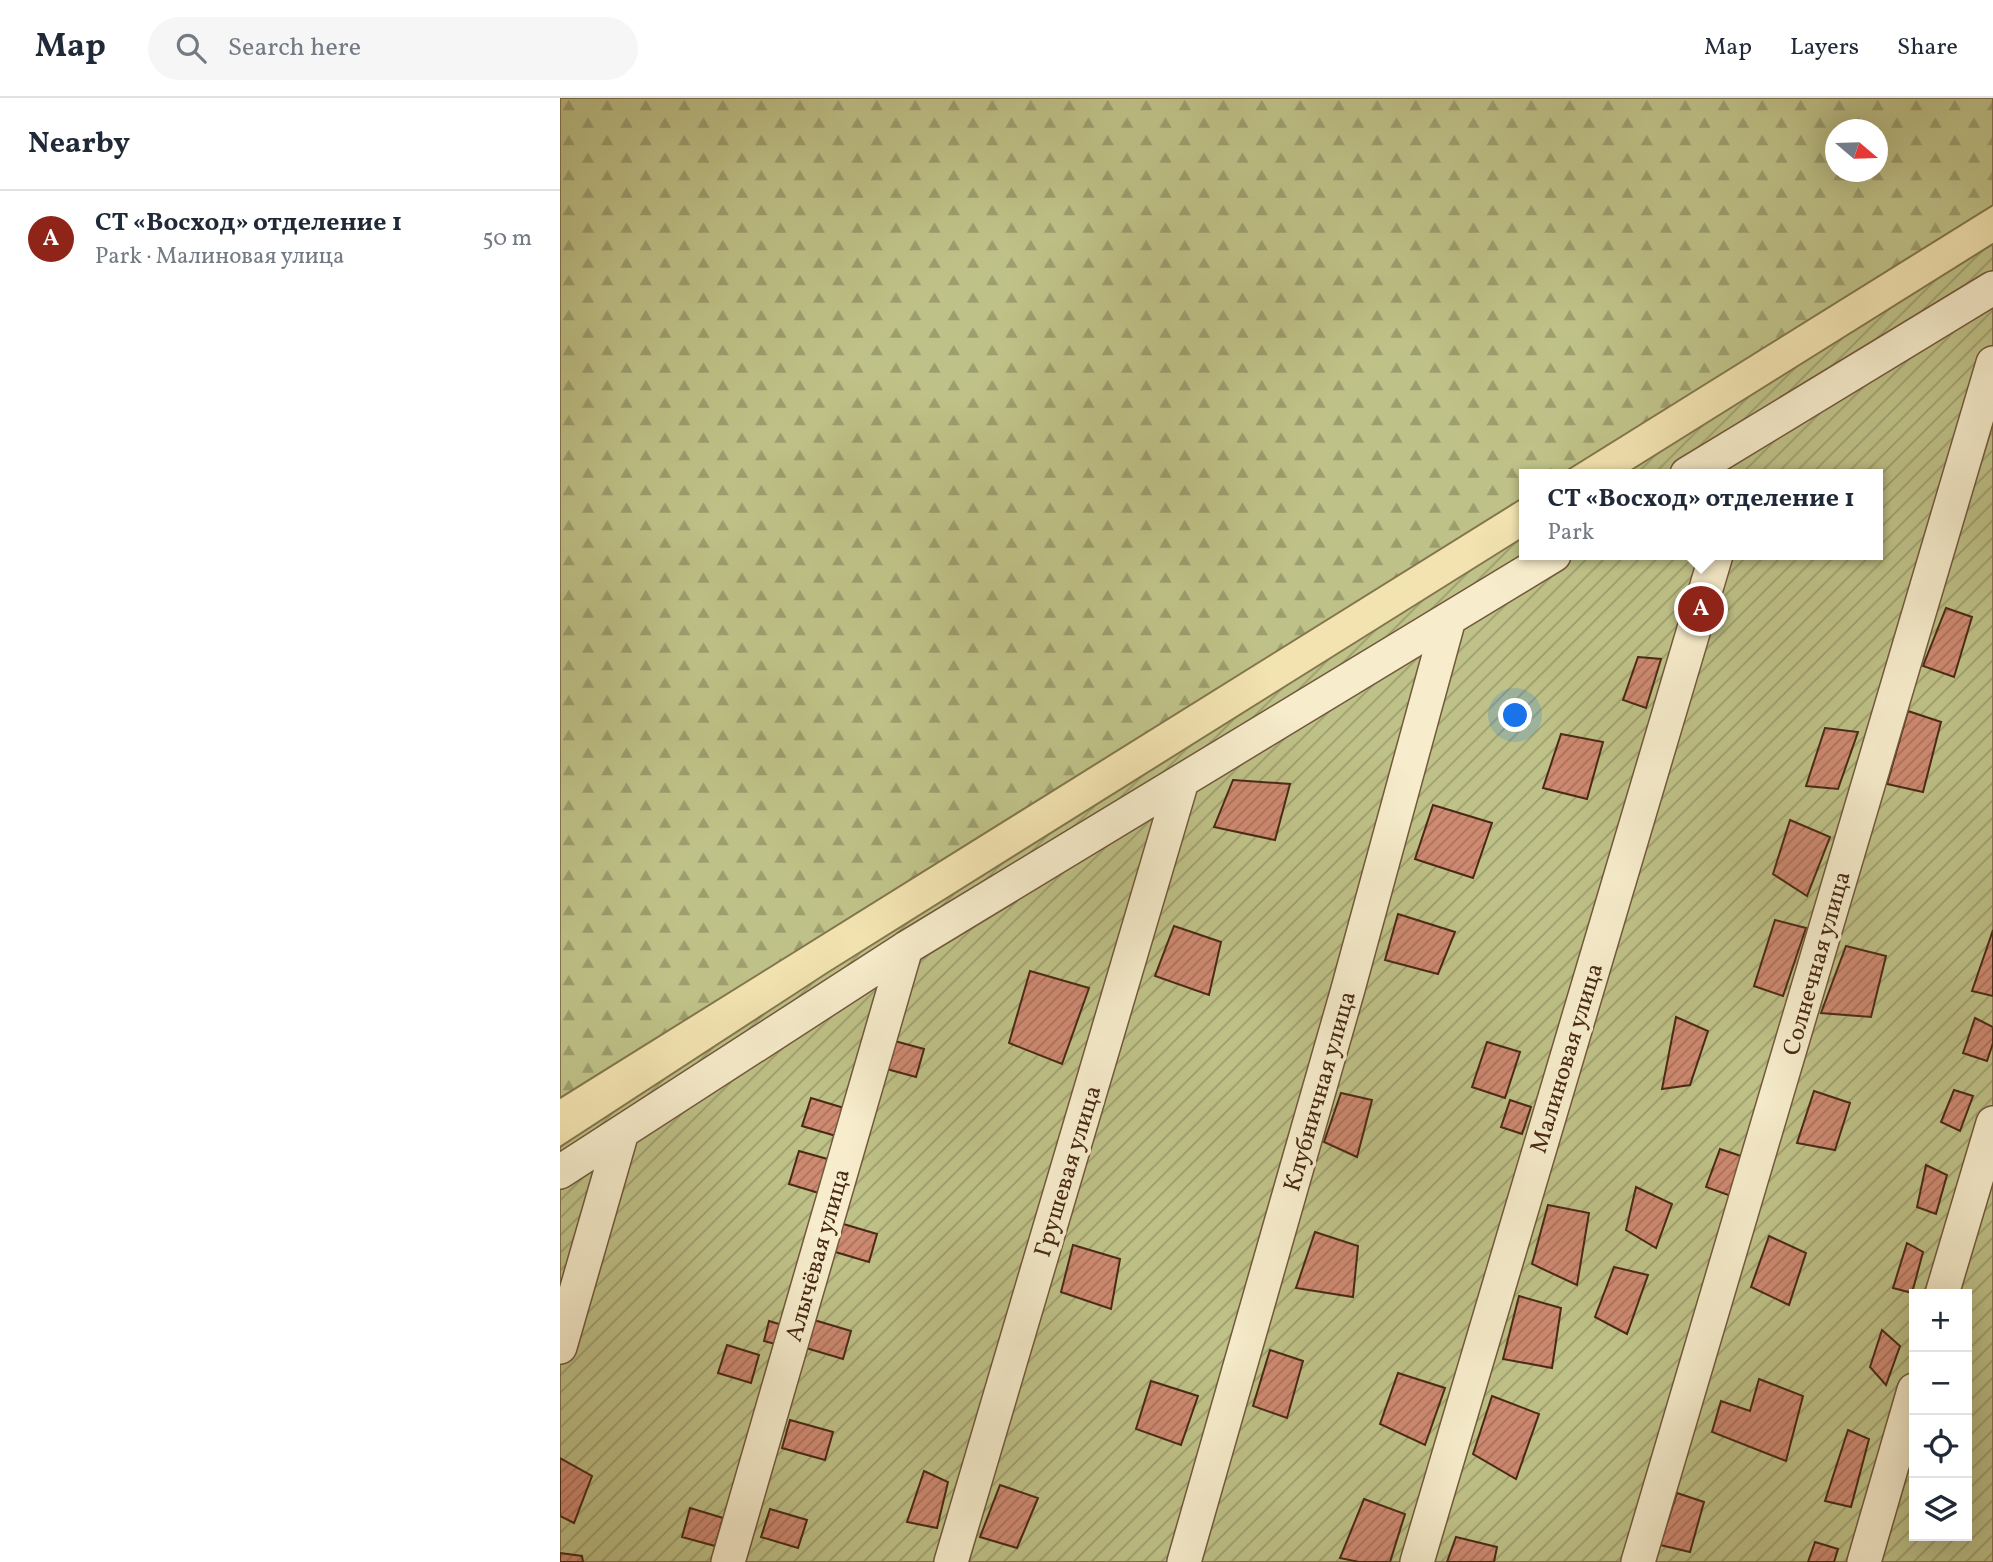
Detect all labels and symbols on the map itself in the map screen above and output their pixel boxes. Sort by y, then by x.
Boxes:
north arrow [1825,119,1888,182]
pin: A [1678,583,1724,635]
your location [1498,698,1532,732]
street label: Солнечная улица [1775,867,1861,1060]
street label: Малиновая улица [1523,959,1613,1158]
street label: Клубничная улица [1276,987,1366,1196]
street label: Грушевая улица [1027,1082,1111,1262]
street label: Алычёвая улица [778,1165,860,1346]

